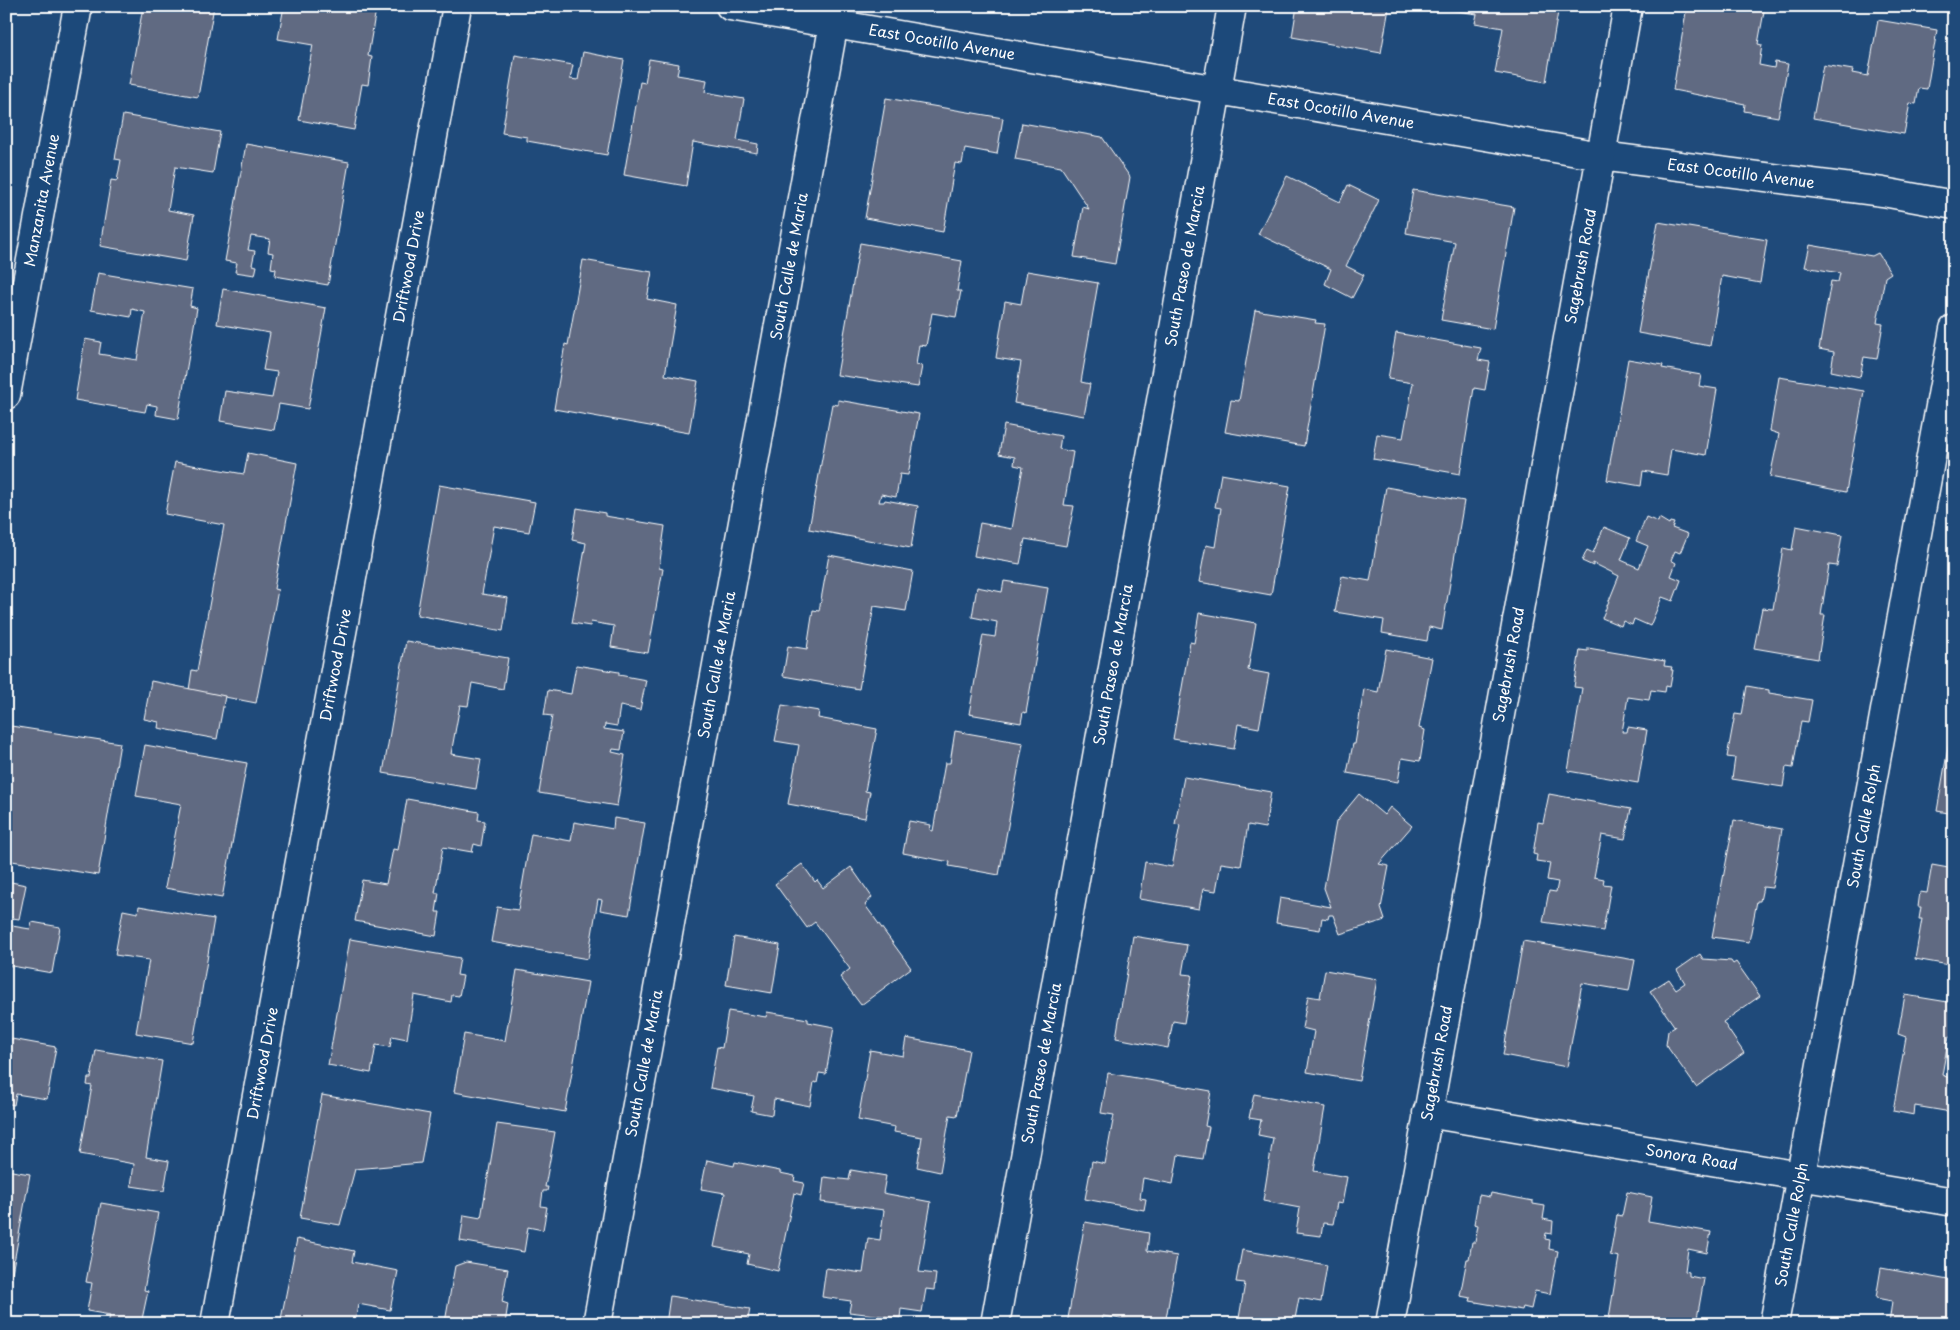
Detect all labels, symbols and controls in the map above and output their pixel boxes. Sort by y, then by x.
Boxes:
street label: East Ocotillo Avenue [867,17,1017,65]
street label: East Ocotillo Avenue [1266,86,1416,134]
street label: Manzanita Avenue [17,132,64,268]
street label: East Ocotillo Avenue [1666,152,1816,193]
street label: South Paseo de Marcia [1158,182,1210,348]
street label: South Calle de Maria [763,190,813,342]
street label: Sagebrush Road [1558,206,1601,325]
street label: Driftwood Drive [386,208,429,325]
street label: South Paseo de Marcia [1086,581,1138,747]
street label: South Calle de Maria [691,588,740,740]
street label: Sagebrush Road [1486,605,1529,724]
street label: Driftwood Drive [313,606,356,723]
street label: South Calle Rolph [1840,762,1885,890]
street label: South Paseo de Marcia [1015,980,1066,1145]
street label: South Calle de Maria [618,987,668,1139]
street label: Sagebrush Road [1414,1004,1457,1122]
street label: Driftwood Drive [240,1005,283,1121]
street label: Sonora Road [1644,1137,1739,1175]
street label: South Calle Rolph [1768,1160,1813,1288]

